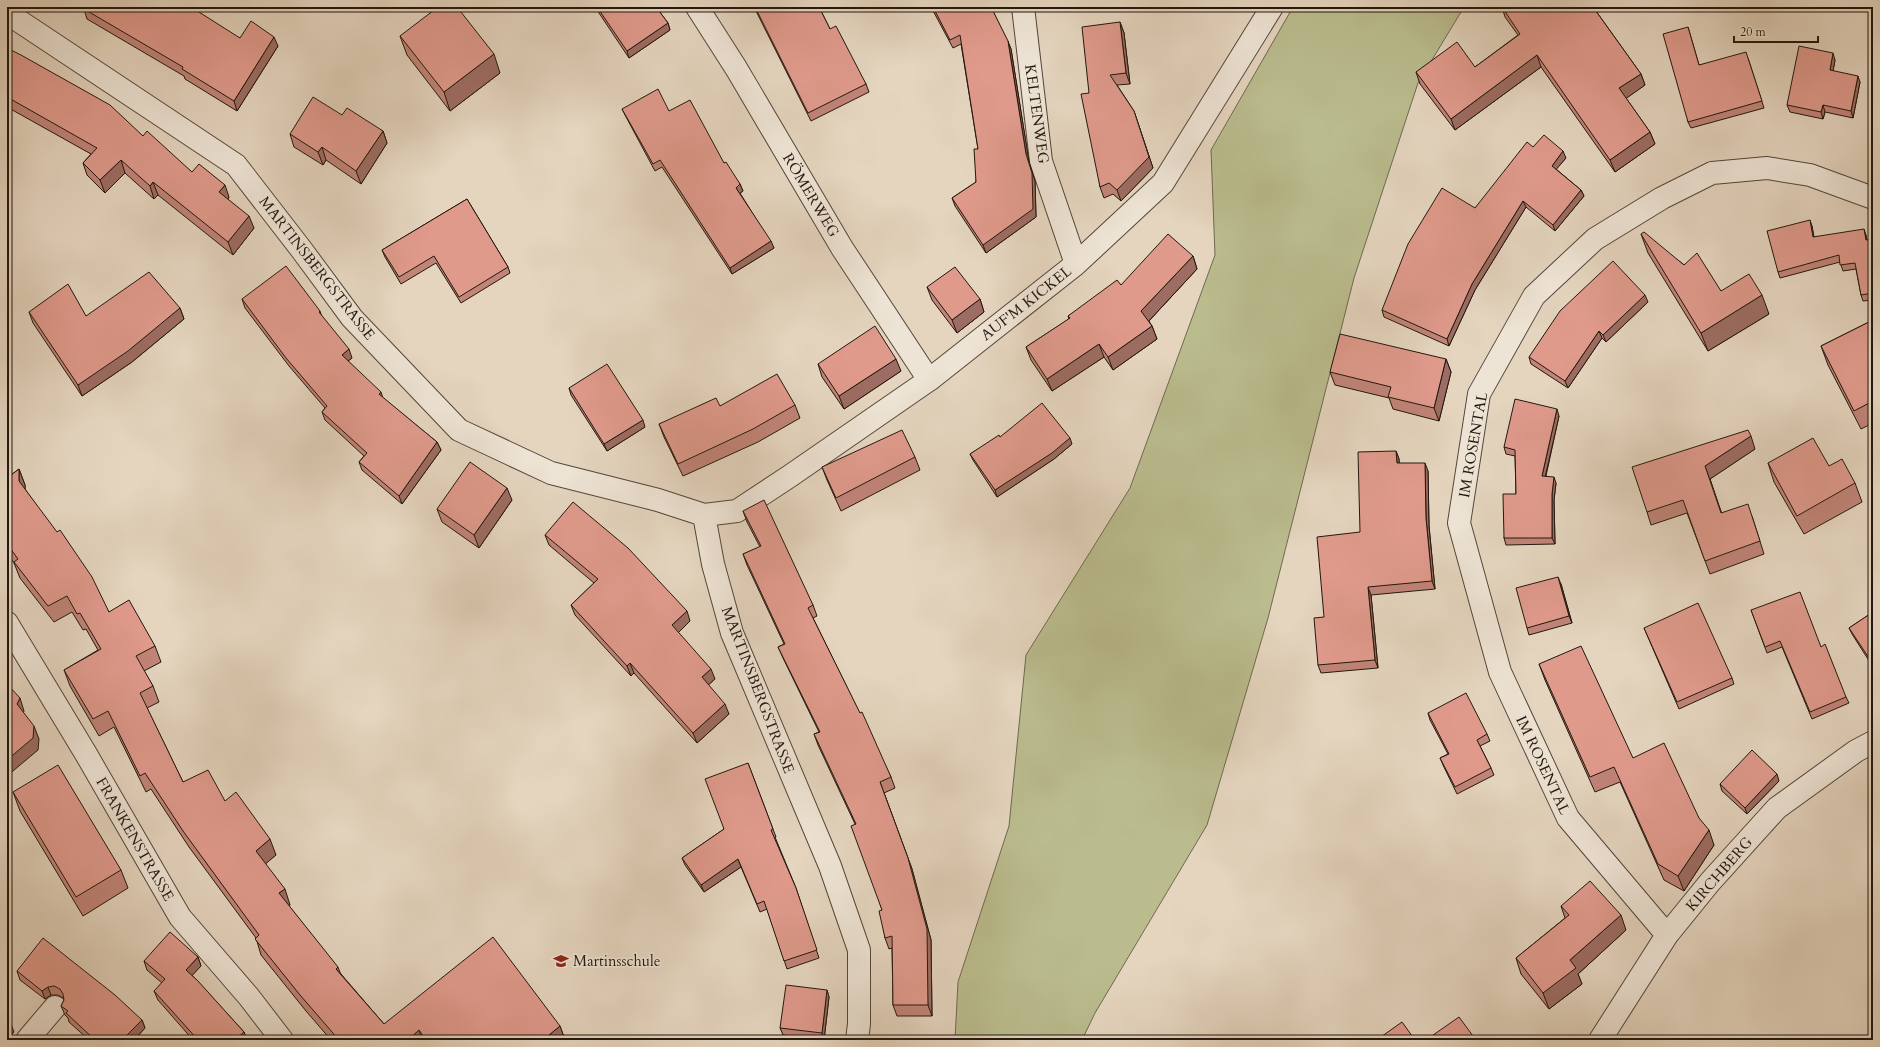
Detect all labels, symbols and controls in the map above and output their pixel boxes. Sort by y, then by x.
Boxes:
scale bar [1734,18,1818,44]
text: 20 m [1740,24,1767,40]
street label: KELTENWEG [1020,63,1054,165]
street label: RÖMERWEG [778,149,844,241]
street label: MARTINSBERGSTRASSE [255,192,379,344]
street label: AUF'M KICKEL [976,261,1076,345]
street label: IM ROSENTAL [1454,390,1492,499]
street label: MARTINSBERGSTRASSE [717,604,799,776]
street label: IM ROSENTAL [1511,712,1575,819]
street label: FRANKENSTRASSE [91,774,179,904]
street label: KIRCHBERG [1681,832,1757,915]
place label: Martinsschule [573,951,661,971]
school or university icon: Martinsschule [552,952,570,970]

